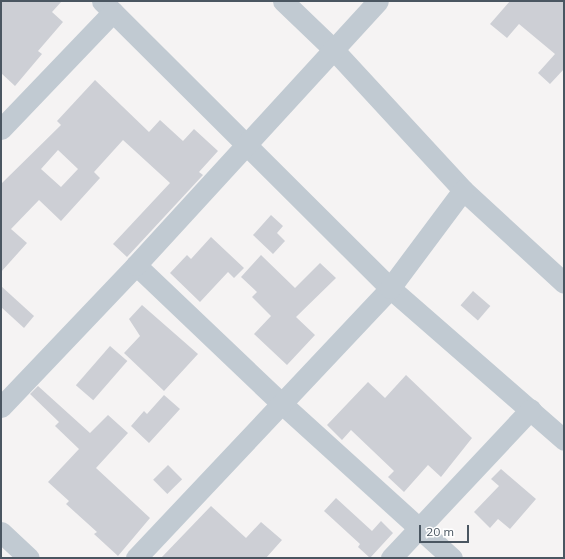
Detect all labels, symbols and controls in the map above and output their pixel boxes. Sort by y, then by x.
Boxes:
scale bar [421,517,471,543]
text: 20 m [426,524,454,539]

